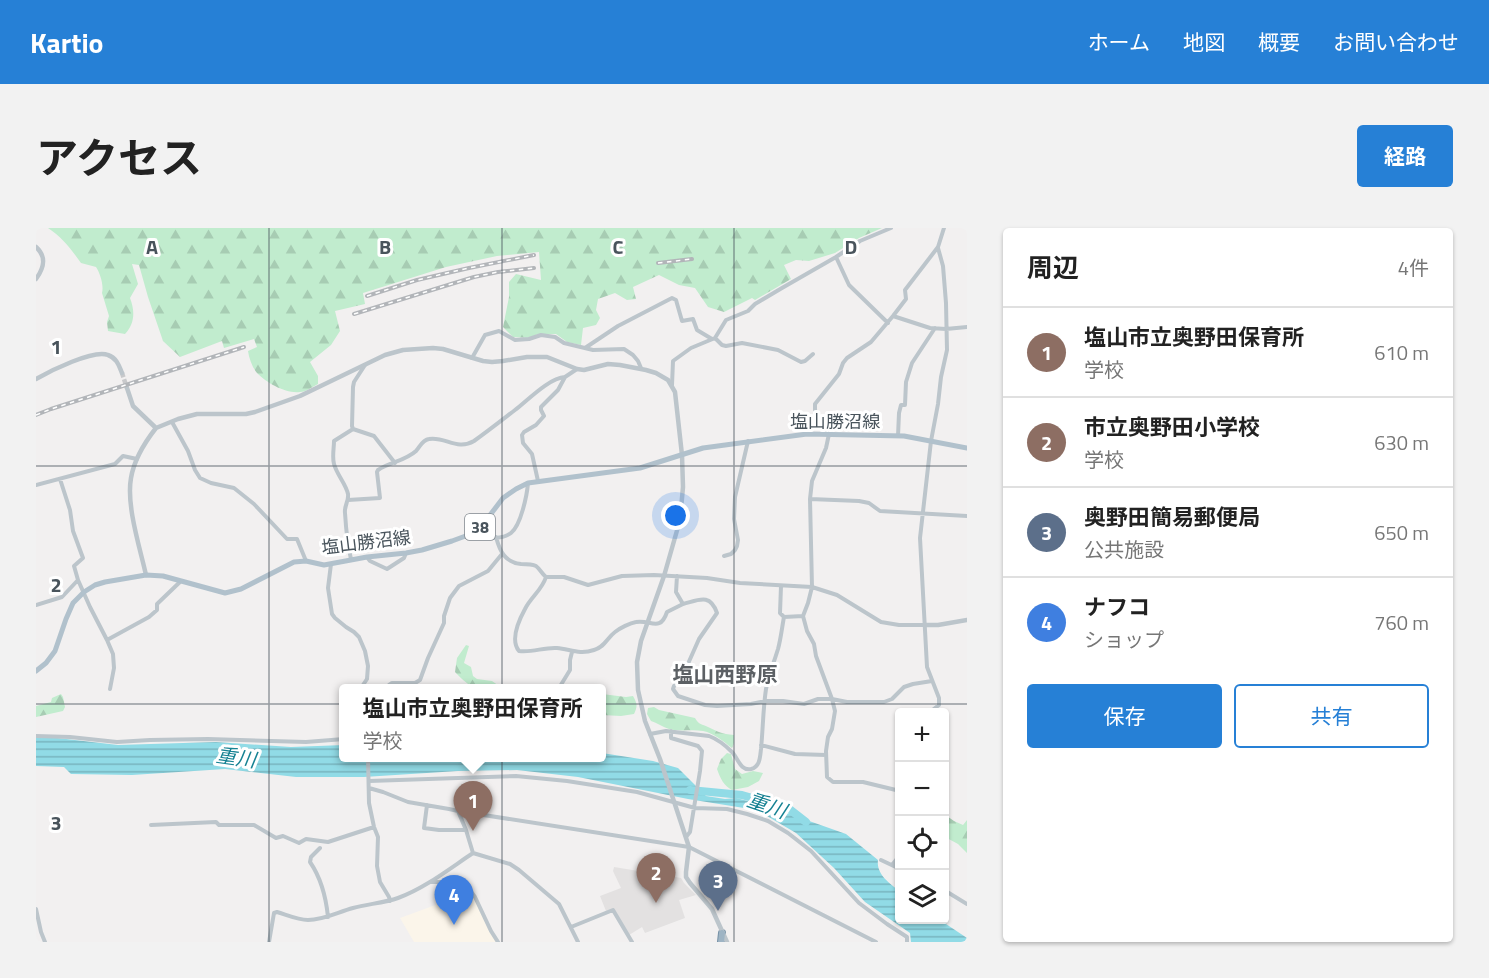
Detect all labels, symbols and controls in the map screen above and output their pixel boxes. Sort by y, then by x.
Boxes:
text: Kartio [30,21,104,64]
text: ホーム [1088,26,1150,58]
text: 地図 [1183,26,1225,58]
text: 概要 [1258,26,1300,58]
text: お問い合わせ [1333,26,1459,58]
text: アクセス [36,125,202,189]
button: 経路 [1357,125,1453,187]
text: A [146,231,158,262]
text: B [379,231,391,262]
text: C [613,231,624,262]
text: D [845,231,857,262]
text: 周辺 [1027,248,1079,287]
text: 4件 [1398,252,1429,283]
text: 塩山市立奥野田保育所 [1084,320,1304,354]
text: 1 [50,331,62,362]
text: 1 [1041,337,1052,368]
text: 610 m [1374,337,1429,368]
text: 学校 [1084,354,1124,385]
street label: 塩山勝沼線 [790,408,880,435]
text: 市立奥野田小学校 [1084,410,1260,444]
text: 2 [1041,427,1052,458]
text: 630 m [1374,427,1429,458]
text: 学校 [1084,444,1124,475]
text: 奥野田簡易郵便局 [1084,500,1260,534]
your location [661,501,690,530]
road number: 38 [465,514,495,540]
text: 3 [1041,517,1052,548]
text: 650 m [1374,517,1429,548]
street label: 塩山勝沼線 [320,523,412,561]
text: 公共施設 [1084,534,1164,565]
text: 2 [50,569,62,600]
text: ナフコ [1084,590,1150,624]
text: 4 [1041,607,1052,638]
text: 760 m [1374,607,1429,638]
text: ショップ [1084,624,1164,655]
district label: 塩山西野原 [673,658,778,690]
popup [339,684,606,762]
button: 保存 [1027,684,1222,748]
button: 共有 [1234,684,1429,748]
text: 塩山市立奥野田保育所 [362,691,583,725]
map controls [895,708,949,924]
button: + [895,708,949,762]
text: 学校 [362,725,402,756]
water label: 重川 [214,739,260,775]
button: − [895,762,949,816]
pin: 1 [454,782,492,831]
water label: 重川 [743,784,793,827]
text: 3 [50,807,62,838]
button: locate [895,816,949,870]
pin: 2 [636,854,676,903]
pin: 3 [698,862,738,911]
button: layers [895,870,949,924]
pin: 4 [434,876,474,925]

